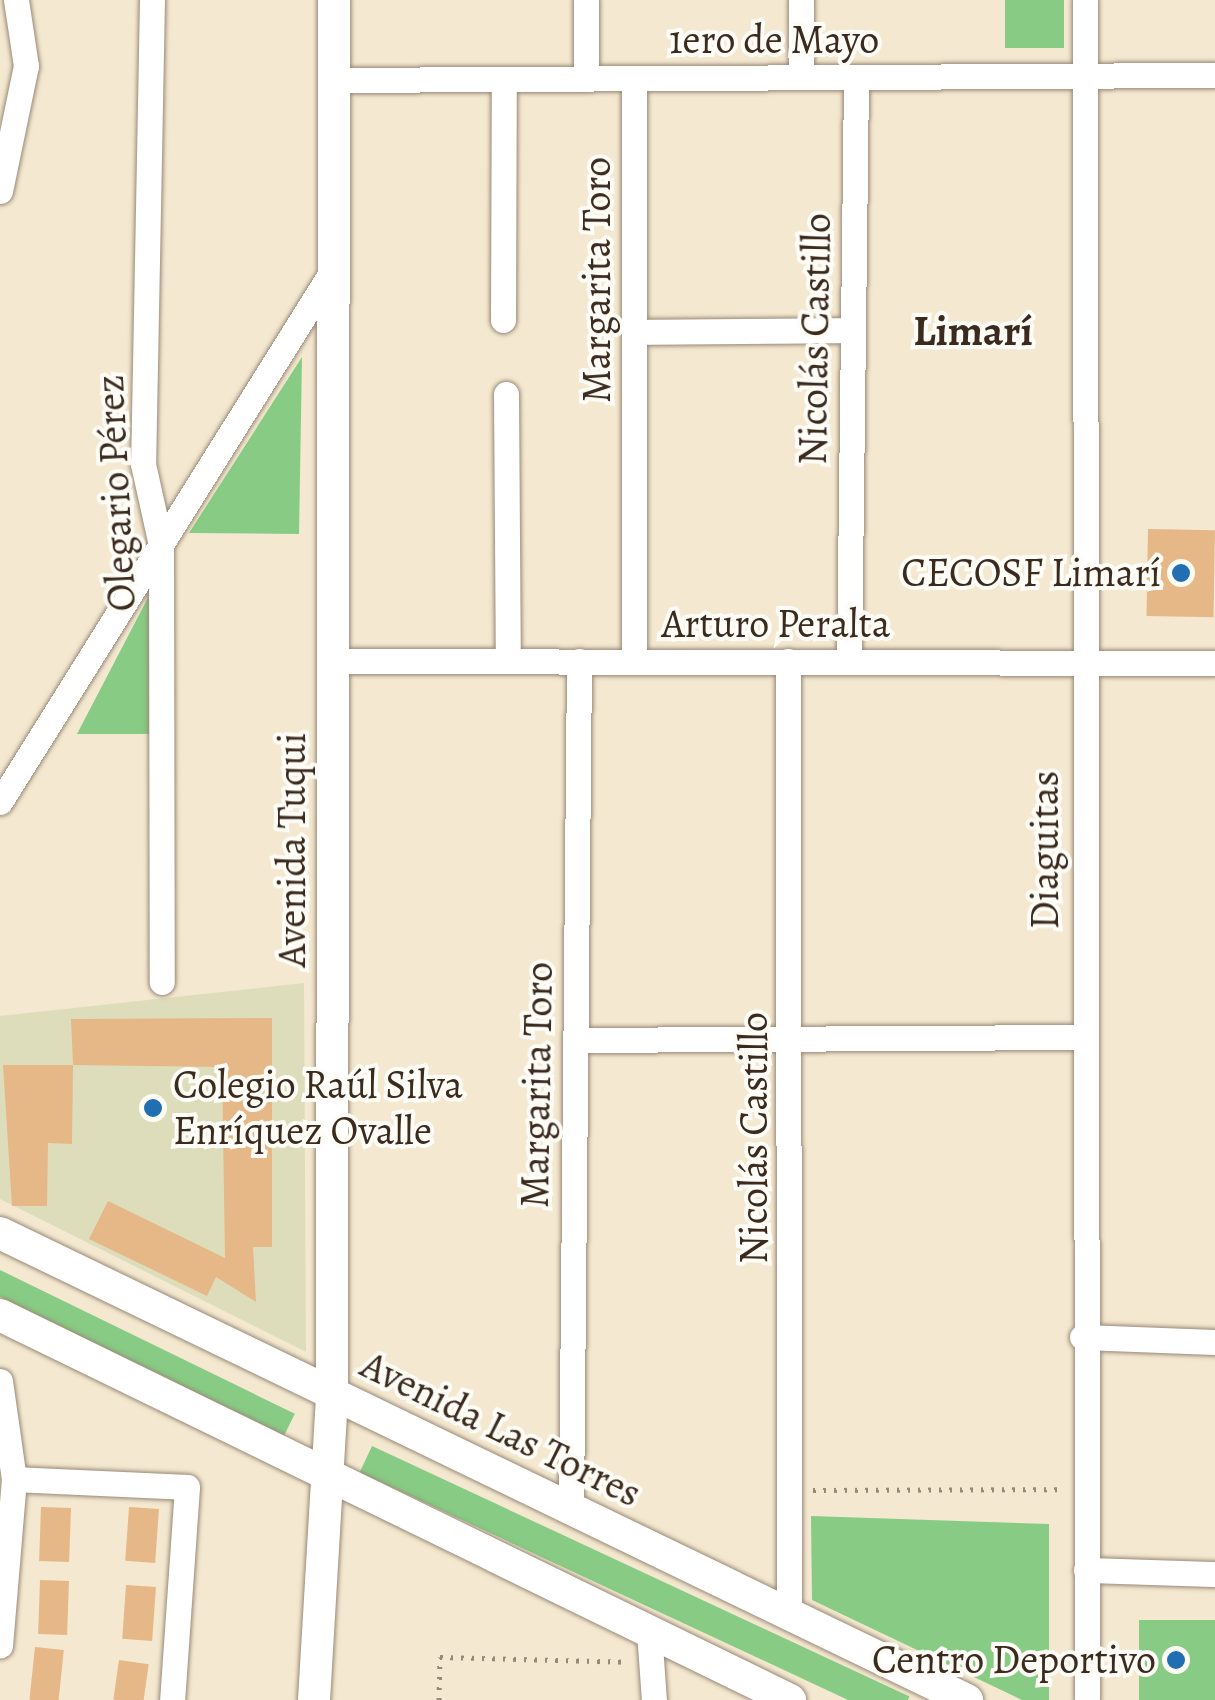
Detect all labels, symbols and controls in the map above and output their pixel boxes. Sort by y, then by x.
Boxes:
street label: 1ero de Mayo [669,16,879,64]
street label: Margarita Toro [573,157,621,403]
street label: Nicolás Castillo [789,213,841,465]
district label: Limarí [913,306,1033,356]
street label: Olegario Pérez [86,373,146,613]
place label: CECOSF Limarí [901,549,1161,597]
marker: CECOSF Limarí [1170,562,1192,584]
street label: Arturo Peralta [662,600,890,648]
street label: Avenida Tuqui [268,733,316,967]
street label: Diaguitas [1021,771,1069,929]
street label: Margarita Toro [511,962,563,1208]
street label: Nicolás Castillo [730,1012,778,1264]
place label: Colegio Raúl Silva Enríquez Ovalle [173,1061,463,1155]
marker: Colegio Raúl Silva Enríquez Ovalle [142,1097,164,1119]
street label: Avenida Las Torres [353,1340,649,1518]
place label: Centro Deportivo [872,1636,1156,1684]
marker: Centro Deportivo [1165,1649,1187,1671]

